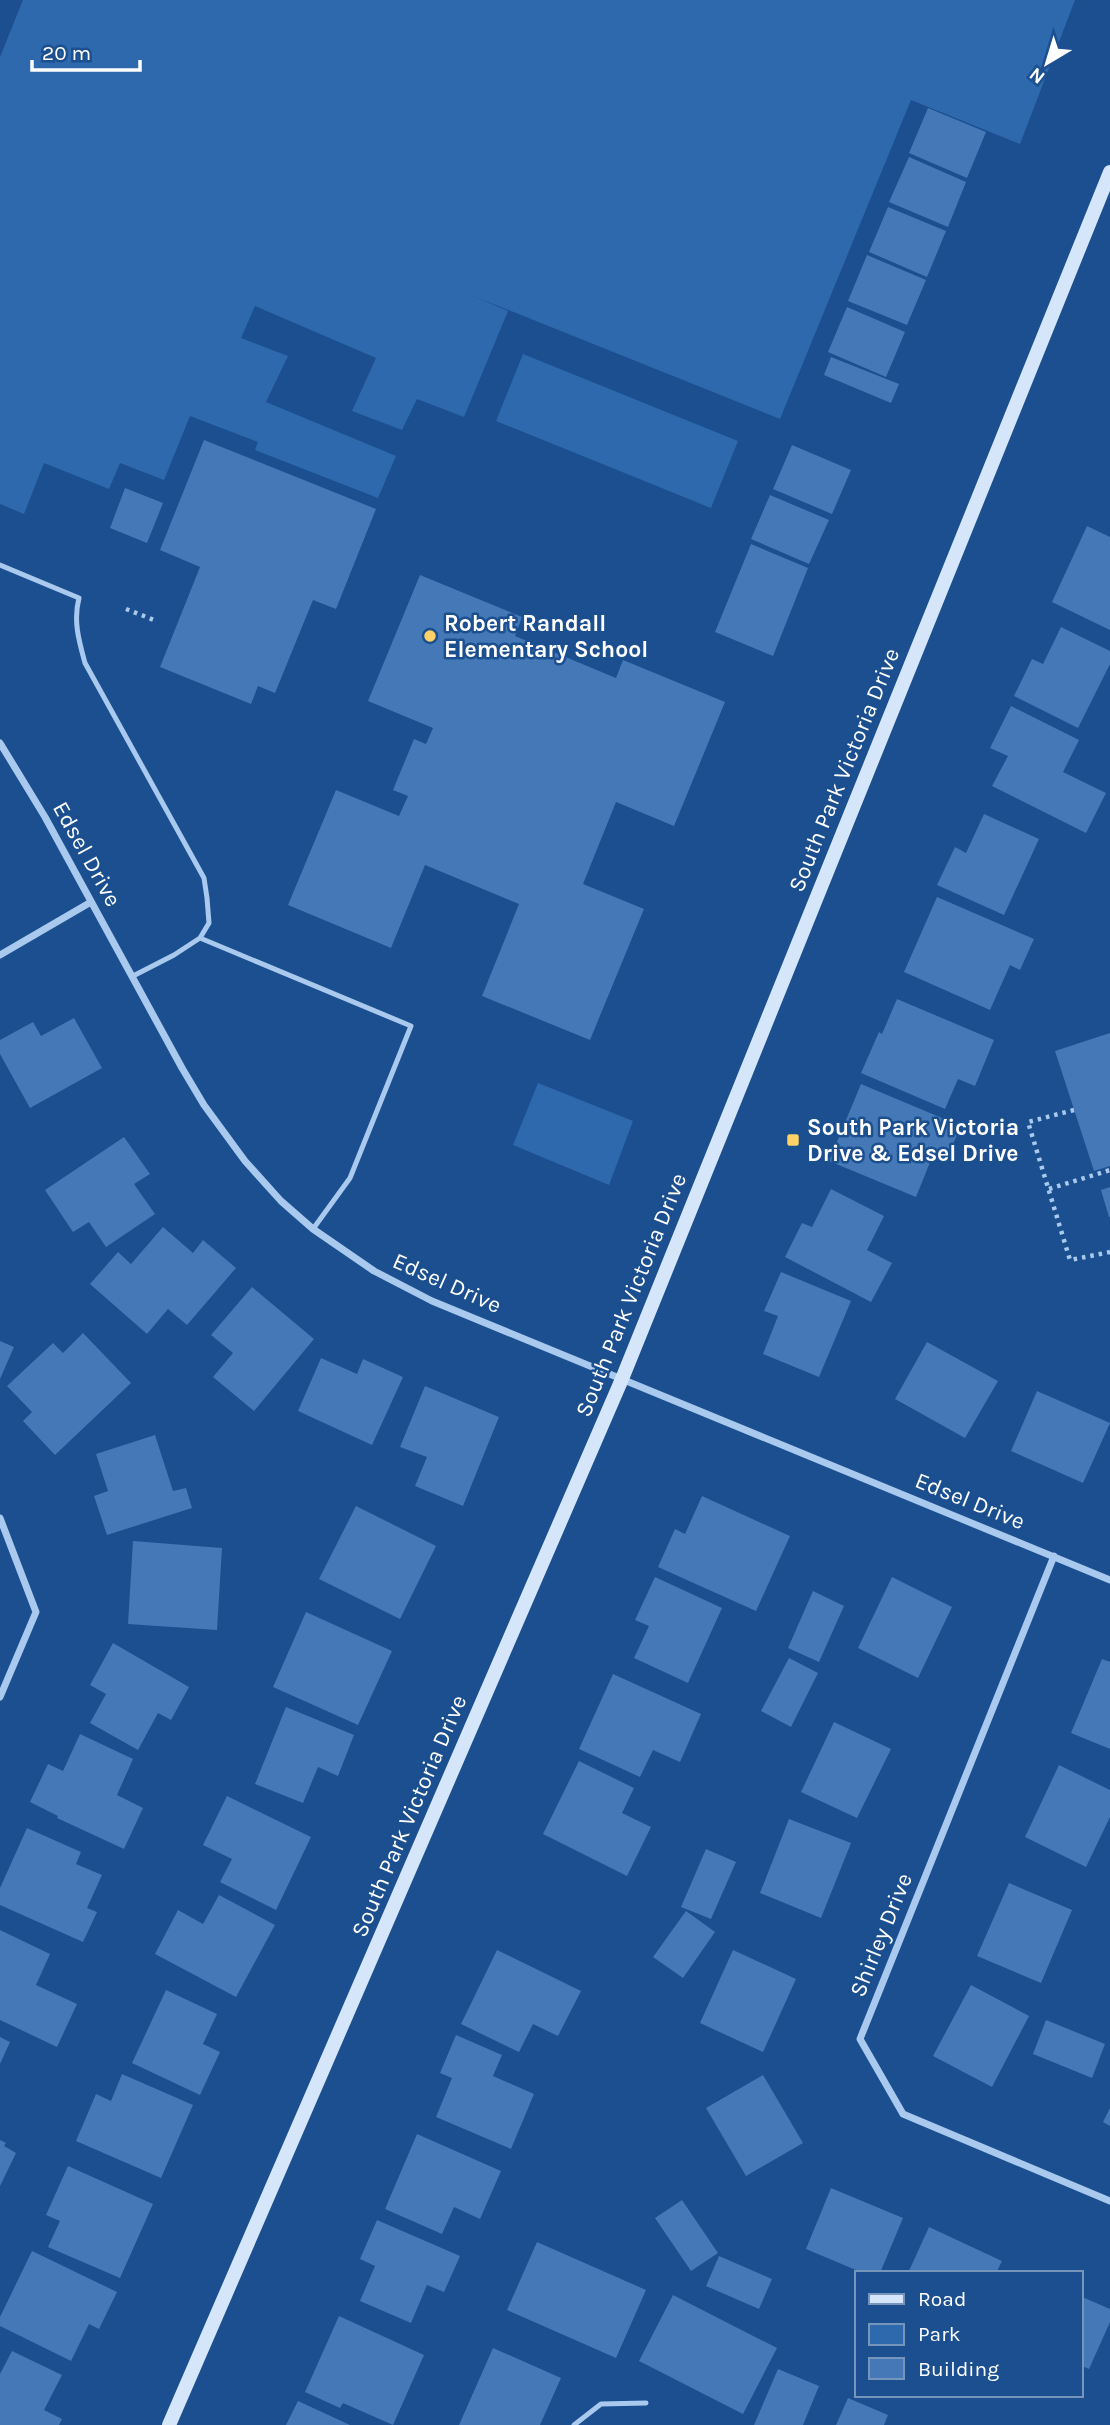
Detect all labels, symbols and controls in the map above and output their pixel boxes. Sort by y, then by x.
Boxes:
scale bar [32,28,140,72]
north arrow [1012,28,1082,98]
text: 20 m [42,41,91,65]
text: N [1025,63,1049,88]
place label: Robert Randall Elementary School [444,610,648,663]
marker: Robert Randall Elementary School [422,628,438,644]
street label: South Park Victoria Drive [783,644,905,896]
street label: Edsel Drive [47,797,127,911]
place label: South Park Victoria Drive & Edsel Drive [807,1114,1019,1167]
marker: South Park Victoria Drive & Edsel Drive [785,1132,801,1148]
street label: South Park Victoria Drive [570,1169,692,1421]
street label: Edsel Drive [388,1247,506,1319]
street label: Edsel Drive [911,1467,1029,1535]
street label: South Park Victoria Drive [346,1691,472,1941]
street label: Shirley Drive [844,1869,918,2001]
legend [855,2271,1082,2397]
text: Road [918,2287,966,2311]
text: Park [918,2322,961,2346]
text: Building [918,2357,999,2381]

